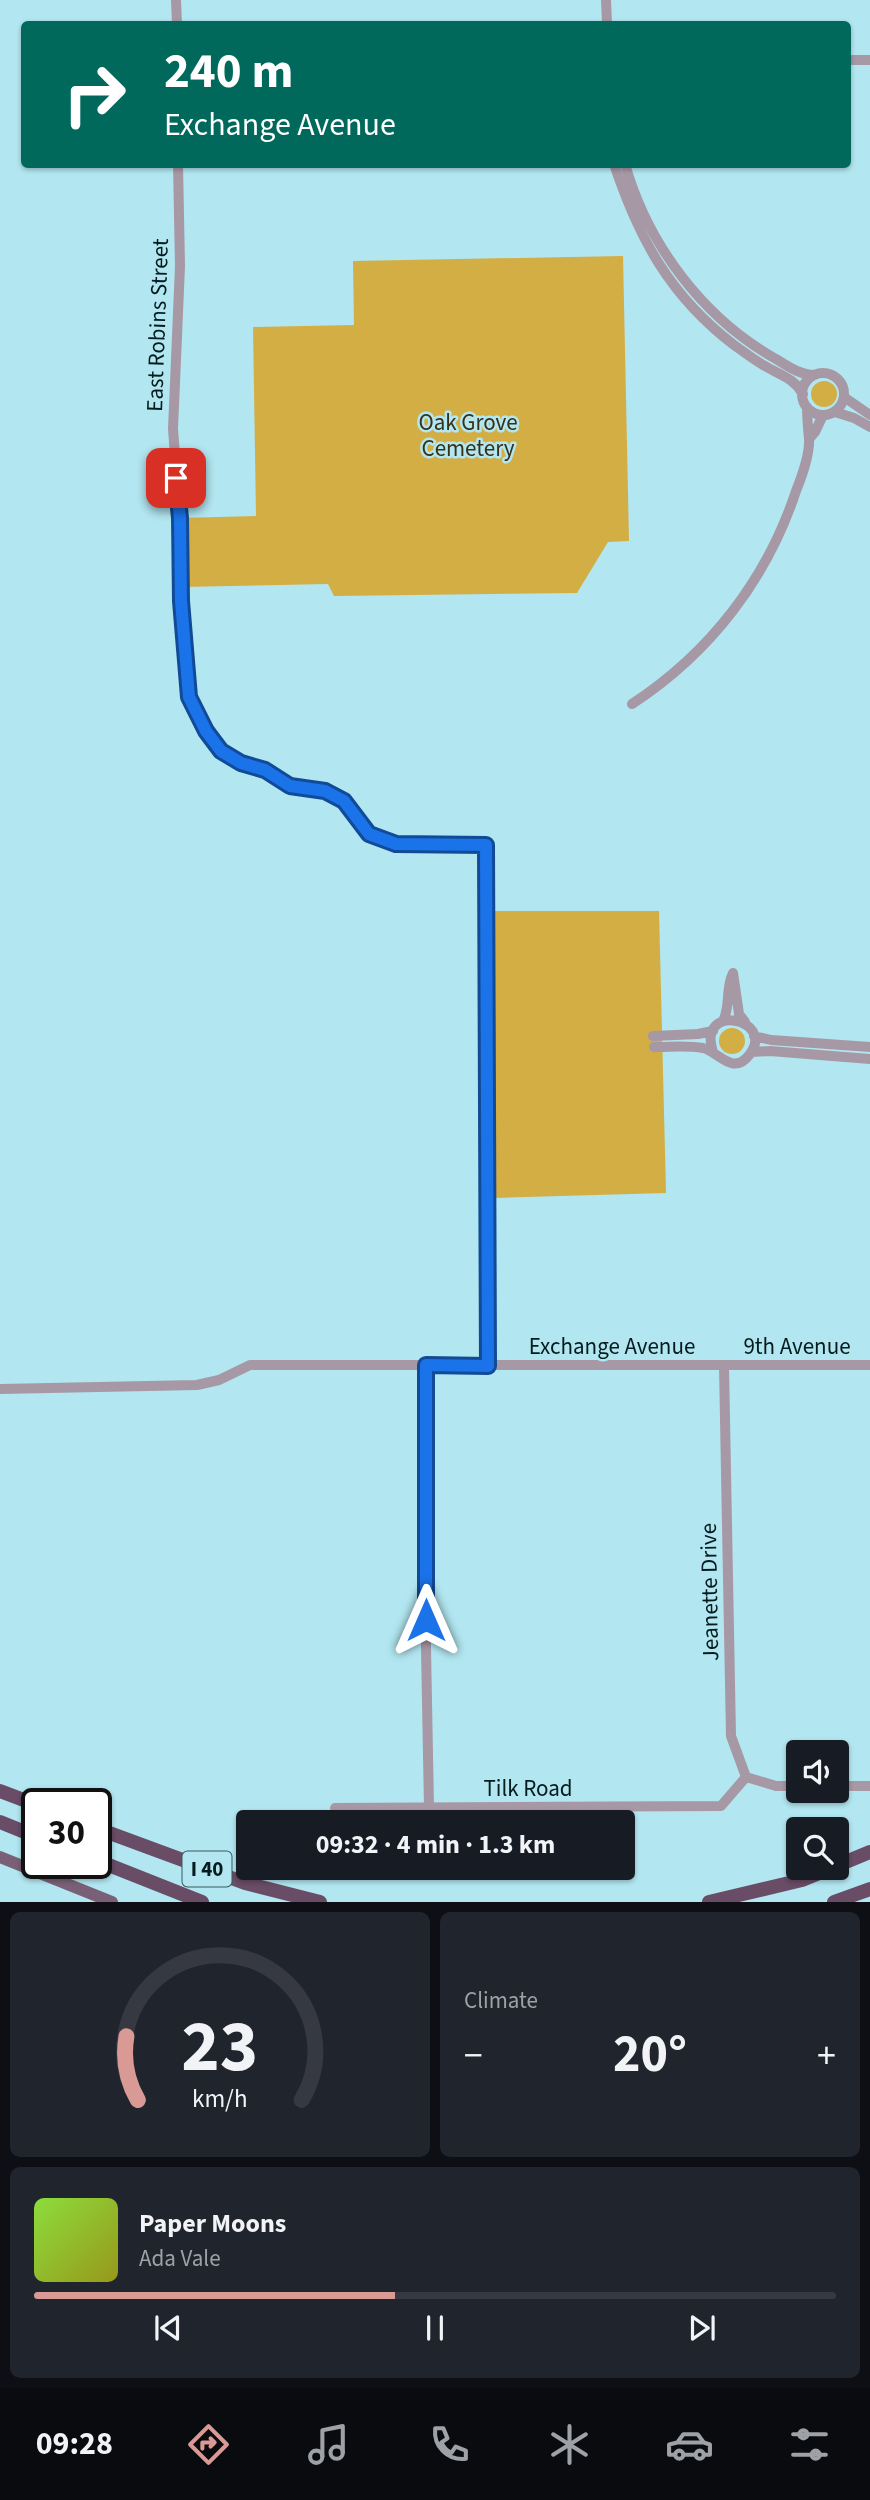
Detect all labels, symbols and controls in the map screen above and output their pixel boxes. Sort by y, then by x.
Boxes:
text: 240 m [164,37,293,107]
icon: right [49,49,140,140]
text: Exchange Avenue [164,102,396,148]
street label: East Robins Street [138,238,177,412]
park label: Oak Grove Cemetery [418,406,518,465]
pin [146,448,206,508]
icon: arrive [157,459,195,497]
street label: Exchange Avenue [529,1330,695,1363]
street label: 9th Avenue [743,1330,851,1363]
street label: Jeanette Drive [692,1523,727,1661]
position arrow [389,1583,463,1657]
map controls [786,1740,849,1880]
button: sound [786,1740,849,1803]
street label: Tilk Road [483,1772,573,1805]
speed limit sign: 30 [21,1788,112,1879]
button: search [786,1817,849,1880]
text: 09:32 · 4 min · 1.3 km [316,1826,555,1863]
road number: I 40 [182,1852,232,1886]
text: Climate [464,1984,538,2017]
text: 23 [182,1996,258,2100]
text: 20° [613,2018,687,2092]
text: − [464,2029,483,2083]
text: + [817,2029,836,2083]
text: km/h [192,2081,248,2117]
text: Paper Moons [139,2205,286,2242]
text: Ada Vale [139,2242,221,2275]
icon: previous [149,2309,187,2347]
icon: pause [416,2309,454,2347]
icon: next [683,2309,721,2347]
icon: directions [184,2420,233,2469]
icon: music [304,2420,353,2469]
icon: phone [425,2420,474,2469]
icon: climate [545,2420,594,2469]
icon: car [665,2420,714,2469]
icon: filters [785,2420,834,2469]
text: 09:28 [36,2421,113,2467]

